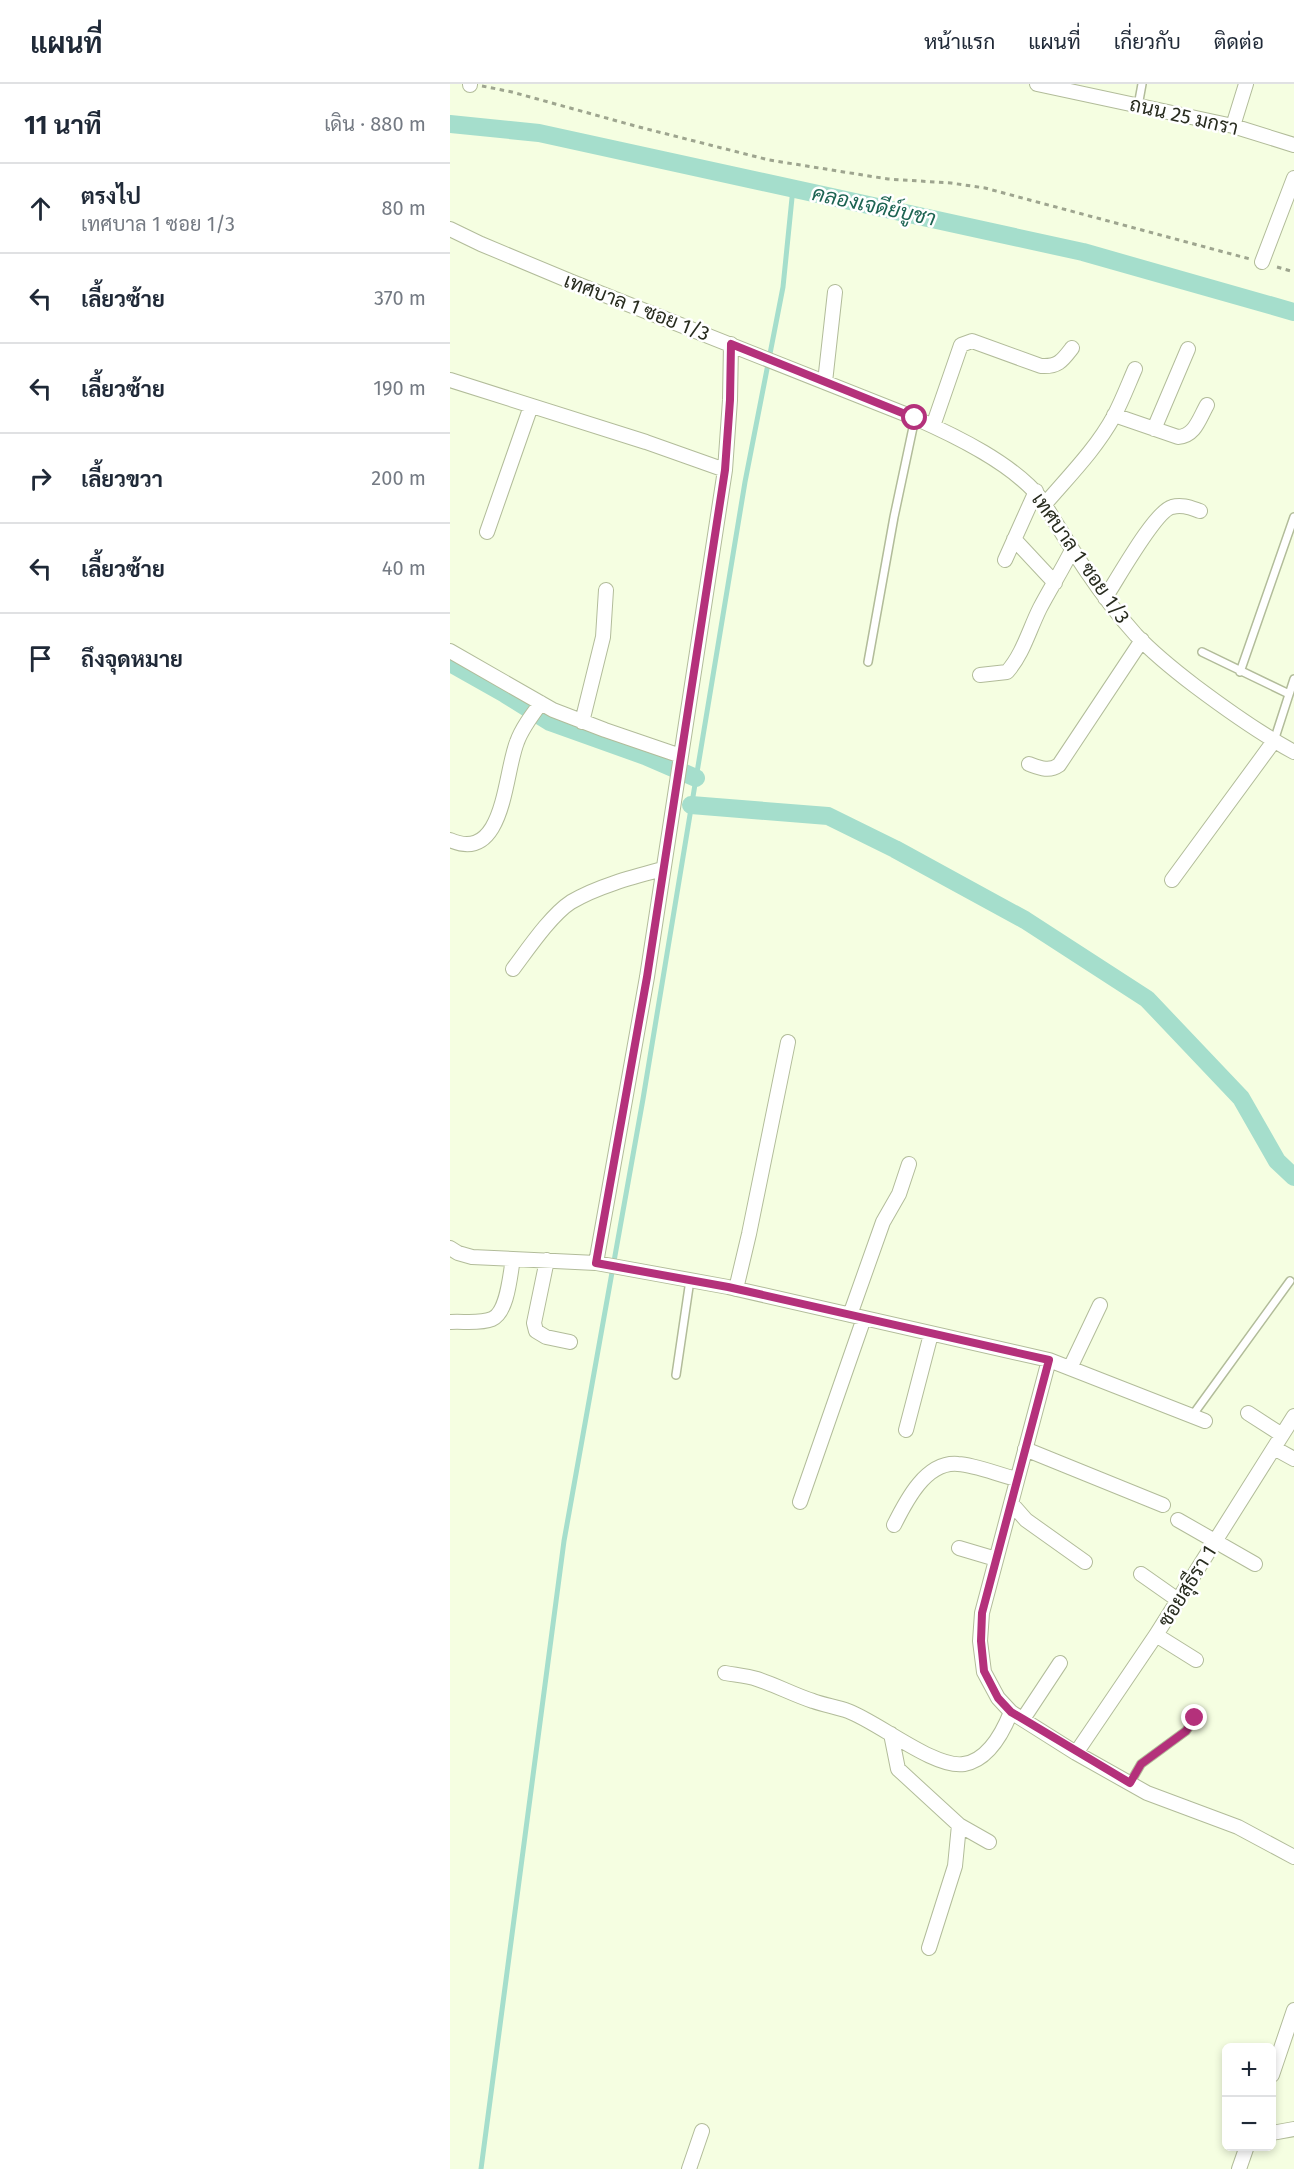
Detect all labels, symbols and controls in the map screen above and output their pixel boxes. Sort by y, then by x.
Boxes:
text: แผนที่ [30,27,103,60]
text: หน้าแรก [924,29,995,55]
text: แผนที่ [1028,29,1081,55]
text: เกี่ยวกับ [1114,29,1181,55]
text: ติดต่อ [1214,29,1264,55]
street label: ถนน 25 มกรา [1127,92,1241,140]
text: 11 นาที [24,110,102,141]
text: เดิน · 880 m [324,112,426,136]
water label: คลองเจดีย์บูชา [809,179,938,234]
text: ตรงไป [81,183,141,210]
icon: ahead [24,192,57,225]
text: 80 m [381,196,426,220]
text: เทศบาล 1 ซอย 1/3 [81,212,235,236]
street label: เทศบาล 1 ซอย 1/3 [561,268,713,346]
icon: left [24,282,57,315]
text: เลี้ยวซ้าย [81,286,165,313]
text: 370 m [374,286,426,310]
icon: left [24,372,57,405]
text: เลี้ยวซ้าย [81,376,165,403]
text: 190 m [373,376,426,400]
route start [901,404,927,430]
icon: right [24,462,57,495]
text: เลี้ยวขวา [81,466,163,493]
text: 200 m [371,466,426,490]
street label: เทศบาล 1 ซอย 1/3 [1027,488,1135,628]
icon: left [24,552,57,585]
text: เลี้ยวซ้าย [81,556,165,583]
text: 40 m [382,556,426,580]
icon: arrive [24,642,57,675]
text: ถึงจุดหมาย [81,646,183,673]
street label: ซอยสุธีรา 1 [1152,1540,1223,1632]
route end [1181,1704,1207,1730]
map controls [1222,2043,1276,2151]
button: + [1222,2043,1276,2097]
button: − [1222,2097,1276,2151]

